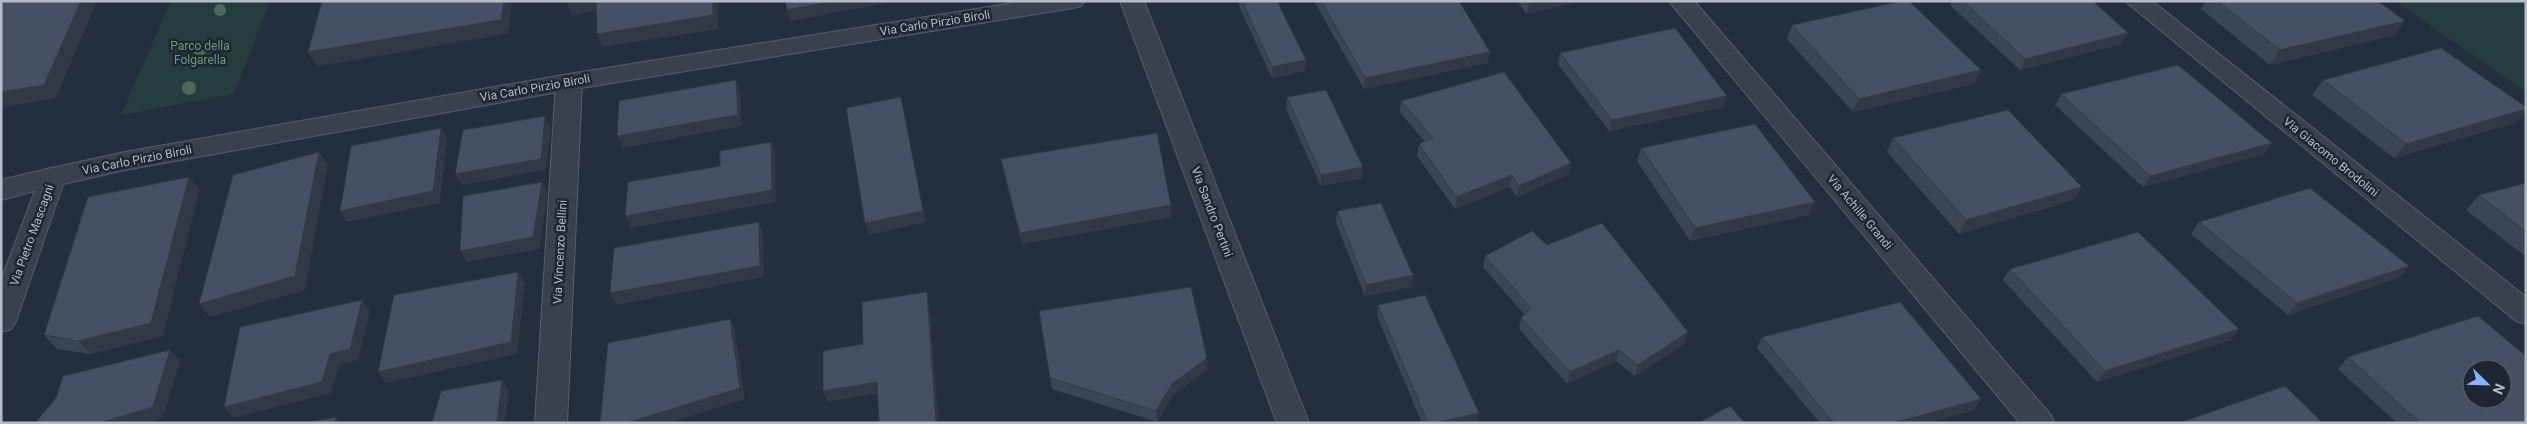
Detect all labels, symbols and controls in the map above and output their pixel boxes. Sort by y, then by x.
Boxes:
street label: Via Carlo Pirzio Biroli [879,7,991,39]
park label: Parco della Folgarella [170,39,230,67]
street label: Via Carlo Pirzio Biroli [479,71,591,105]
street label: Via Giacomo Brodolini [2281,114,2381,200]
street label: Via Carlo Pirzio Biroli [81,142,193,178]
street label: Via Sandro Pertini [1188,165,1236,259]
street label: Via Achille Grandi [1825,172,1896,252]
street label: Via Pietro Mascagni [7,182,57,288]
street label: Via Vincenzo Bellini [550,199,570,304]
north arrow [2462,359,2512,409]
text: N [2490,381,2508,397]

